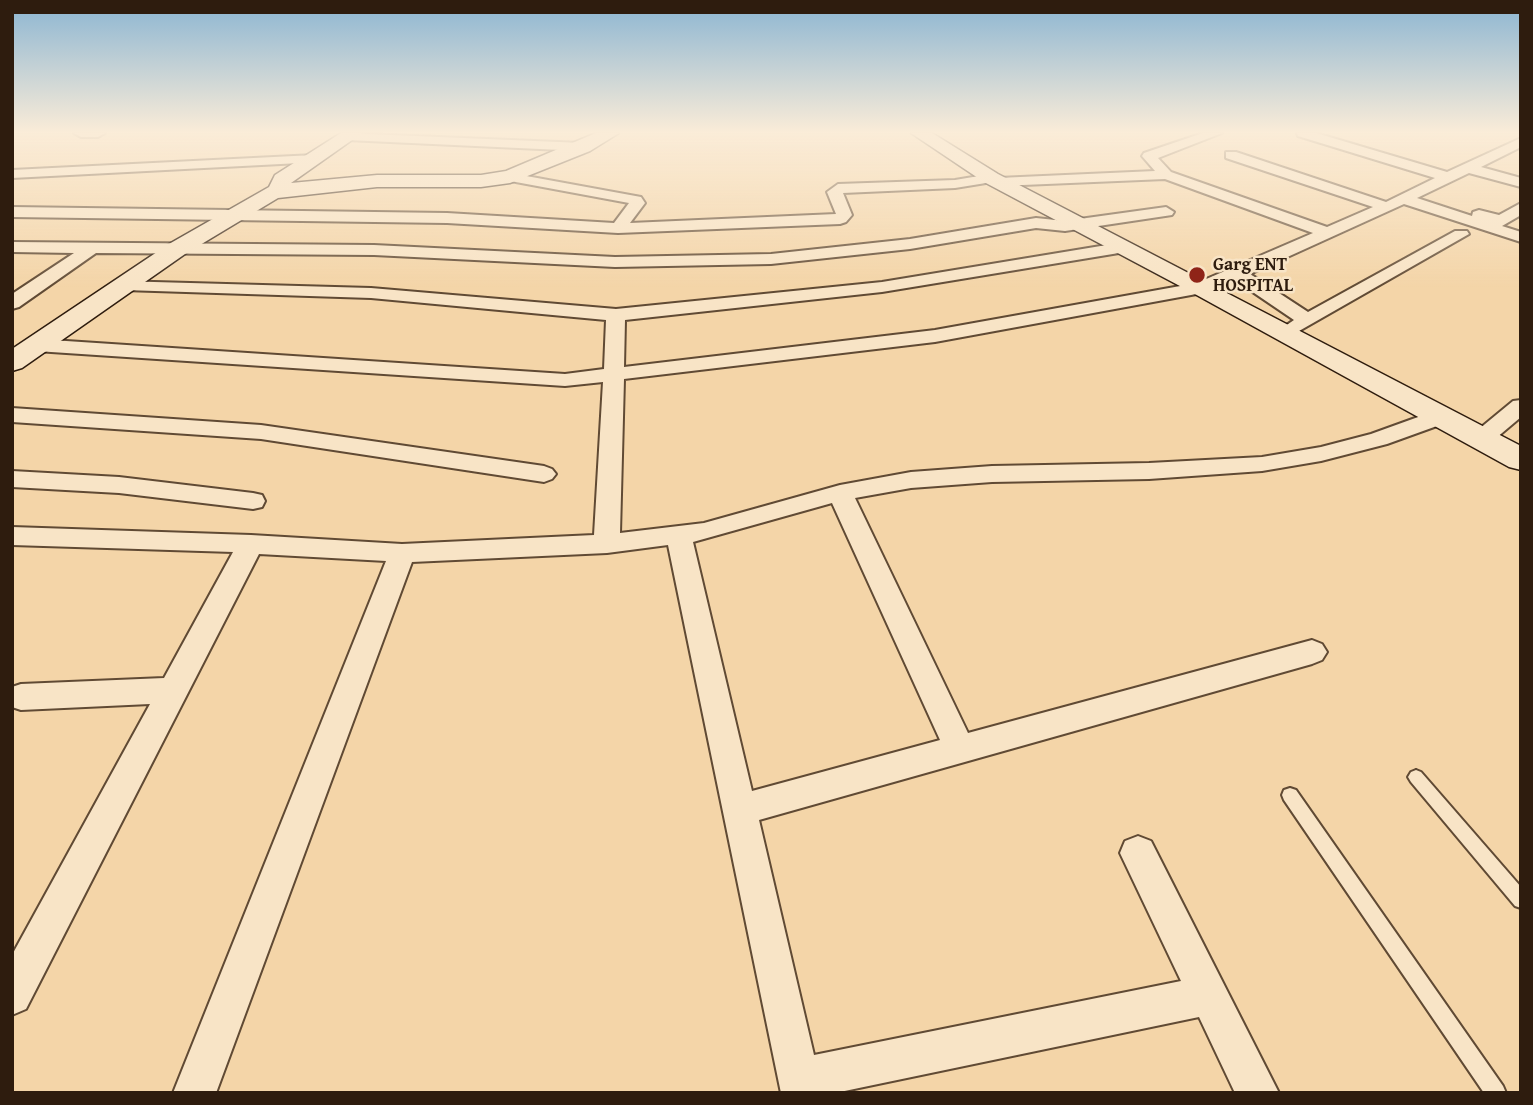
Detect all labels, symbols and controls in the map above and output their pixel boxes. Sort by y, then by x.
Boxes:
place label: Garg ENT HOSPITAL [1213,254,1293,296]
marker: Garg ENT HOSPITAL [1187,265,1207,285]

